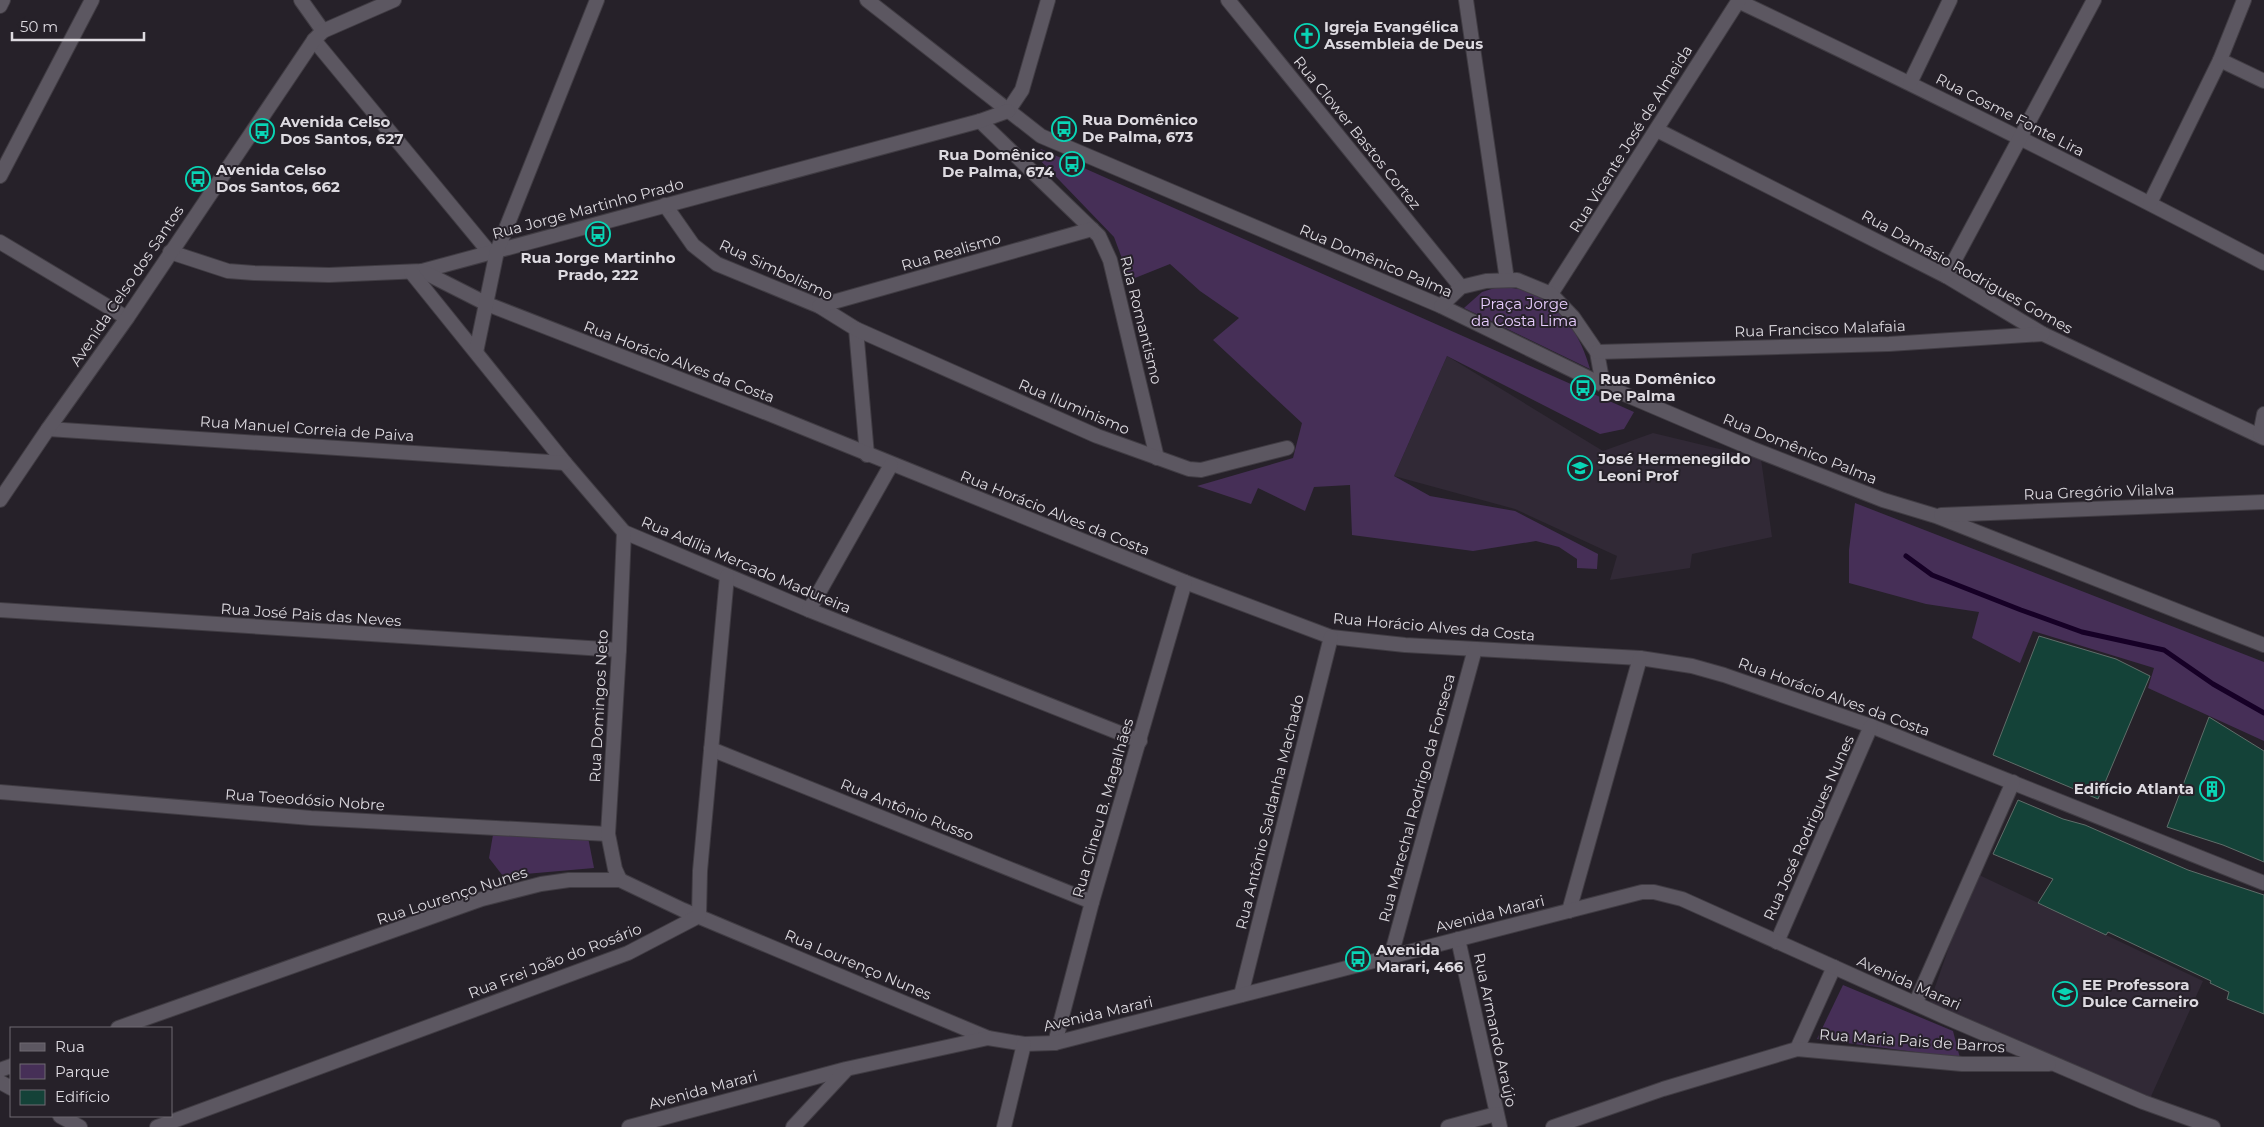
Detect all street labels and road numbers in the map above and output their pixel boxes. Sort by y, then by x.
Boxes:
street label: Rua Vicente José de Almeida [1565,41,1696,236]
street label: Rua Clower Bastos Cortez [1290,52,1425,213]
street label: Rua Cosme Fonte Lira [1933,69,2088,160]
street label: Rua Jorge Martinho Prado [490,174,686,243]
street label: Avenida Celso dos Santos [66,202,188,370]
street label: Rua Damásio Rodrigues Gomes [1858,205,2076,338]
street label: Rua Domênico Palma [1297,220,1456,301]
street label: Rua Realismo [899,228,1003,275]
street label: Rua Simbolismo [716,235,836,304]
street label: Rua Romantismo [1116,254,1167,386]
street label: Rua Horácio Alves da Costa [581,316,777,407]
street label: Rua Francisco Malafaia [1734,316,1906,341]
street label: Rua Iluminismo [1016,375,1133,439]
street label: Rua Domênico Palma [1720,409,1880,488]
street label: Rua Manuel Correia de Paiva [199,412,415,445]
street label: Rua Horácio Alves da Costa [958,466,1153,559]
street label: Rua Gregório Vilalva [2023,479,2175,504]
street label: Rua Adília Mercado Madureira [638,512,854,617]
street label: Rua José Pais das Neves [220,599,402,630]
street label: Rua Horácio Alves da Costa [1332,608,1536,645]
street label: Rua Domingos Neto [585,629,612,783]
street label: Rua Horácio Alves da Costa [1736,653,1933,740]
street label: Rua Marechal Rodrigo da Fonseca [1374,672,1459,924]
street label: Rua Antônio Saldanha Machado [1231,692,1308,931]
street label: Rua Clineu B. Magalhães [1068,716,1137,900]
street label: Rua José Rodrigues Nunes [1759,732,1858,923]
street label: Rua Antônio Russo [838,774,977,845]
street label: Rua Toeodósio Nobre [224,784,386,815]
street label: Rua Lourenço Nunes [374,862,530,929]
street label: Avenida Marari [1433,891,1546,936]
street label: Rua Frei João do Rosário [465,919,644,1002]
street label: Rua Lourenço Nunes [782,925,934,1004]
street label: Rua Armando Araújo [1470,951,1521,1109]
street label: Avenida Marari [1854,951,1964,1014]
street label: Avenida Marari [1041,992,1155,1035]
street label: Rua Maria Pais de Barros [1819,1025,2005,1056]
street label: Avenida Marari [646,1066,759,1113]

